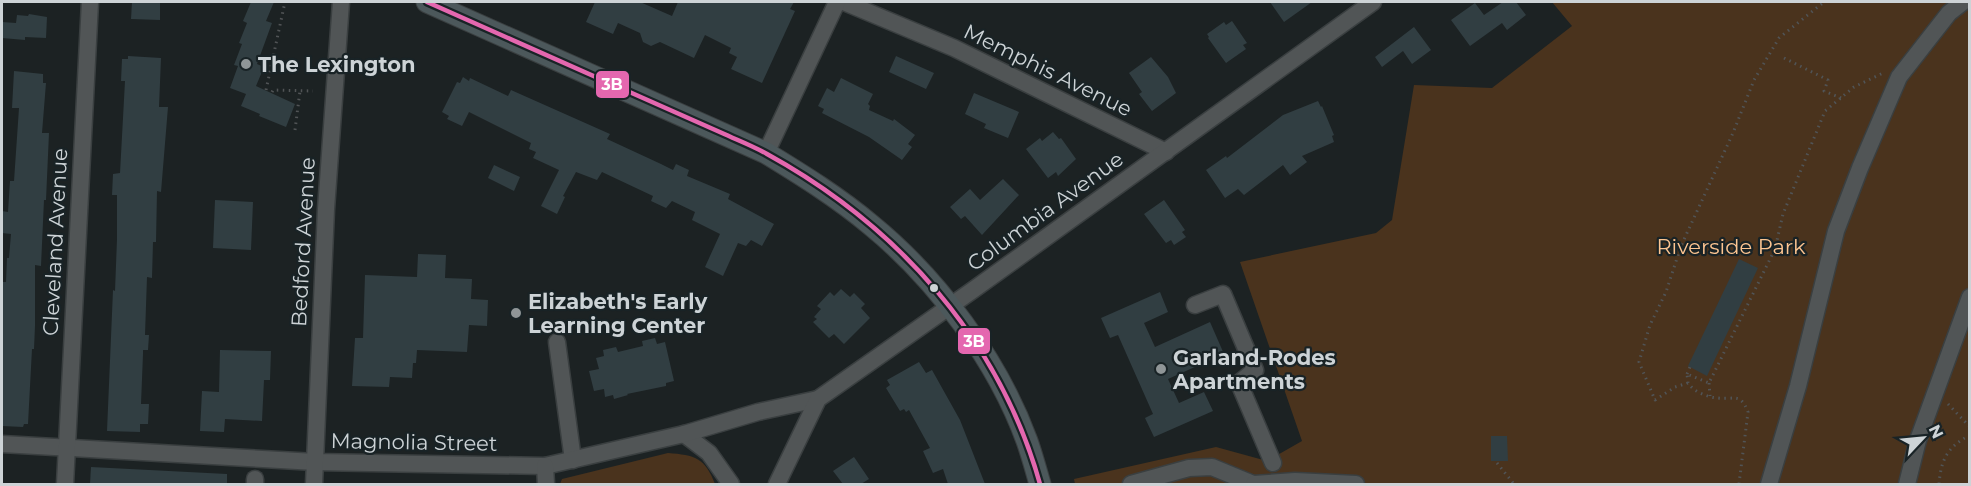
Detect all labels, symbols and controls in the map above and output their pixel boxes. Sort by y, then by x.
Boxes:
street label: Memphis Avenue [960,18,1136,122]
place label: The Lexington [258,52,415,77]
marker: The Lexington [239,57,253,71]
line badge: 3B [595,70,630,99]
text: 3B [600,75,623,94]
street label: Columbia Avenue [962,146,1128,276]
street label: Cleveland Avenue [38,147,72,337]
street label: Bedford Avenue [286,156,320,328]
park label: Riverside Park [1656,234,1806,259]
unlabelled marker [928,282,940,294]
place label: Elizabeth's Early Learning Center [528,289,708,338]
marker: Elizabeth's Early Learning Center [509,306,523,320]
line badge: 3B [957,327,991,355]
text: 3B [962,332,985,351]
place label: Garland-Rodes Apartments [1172,345,1336,394]
marker: Garland-Rodes Apartments [1154,362,1168,376]
north arrow [1893,408,1953,468]
text: N [1925,422,1947,442]
street label: Magnolia Street [330,428,498,456]

